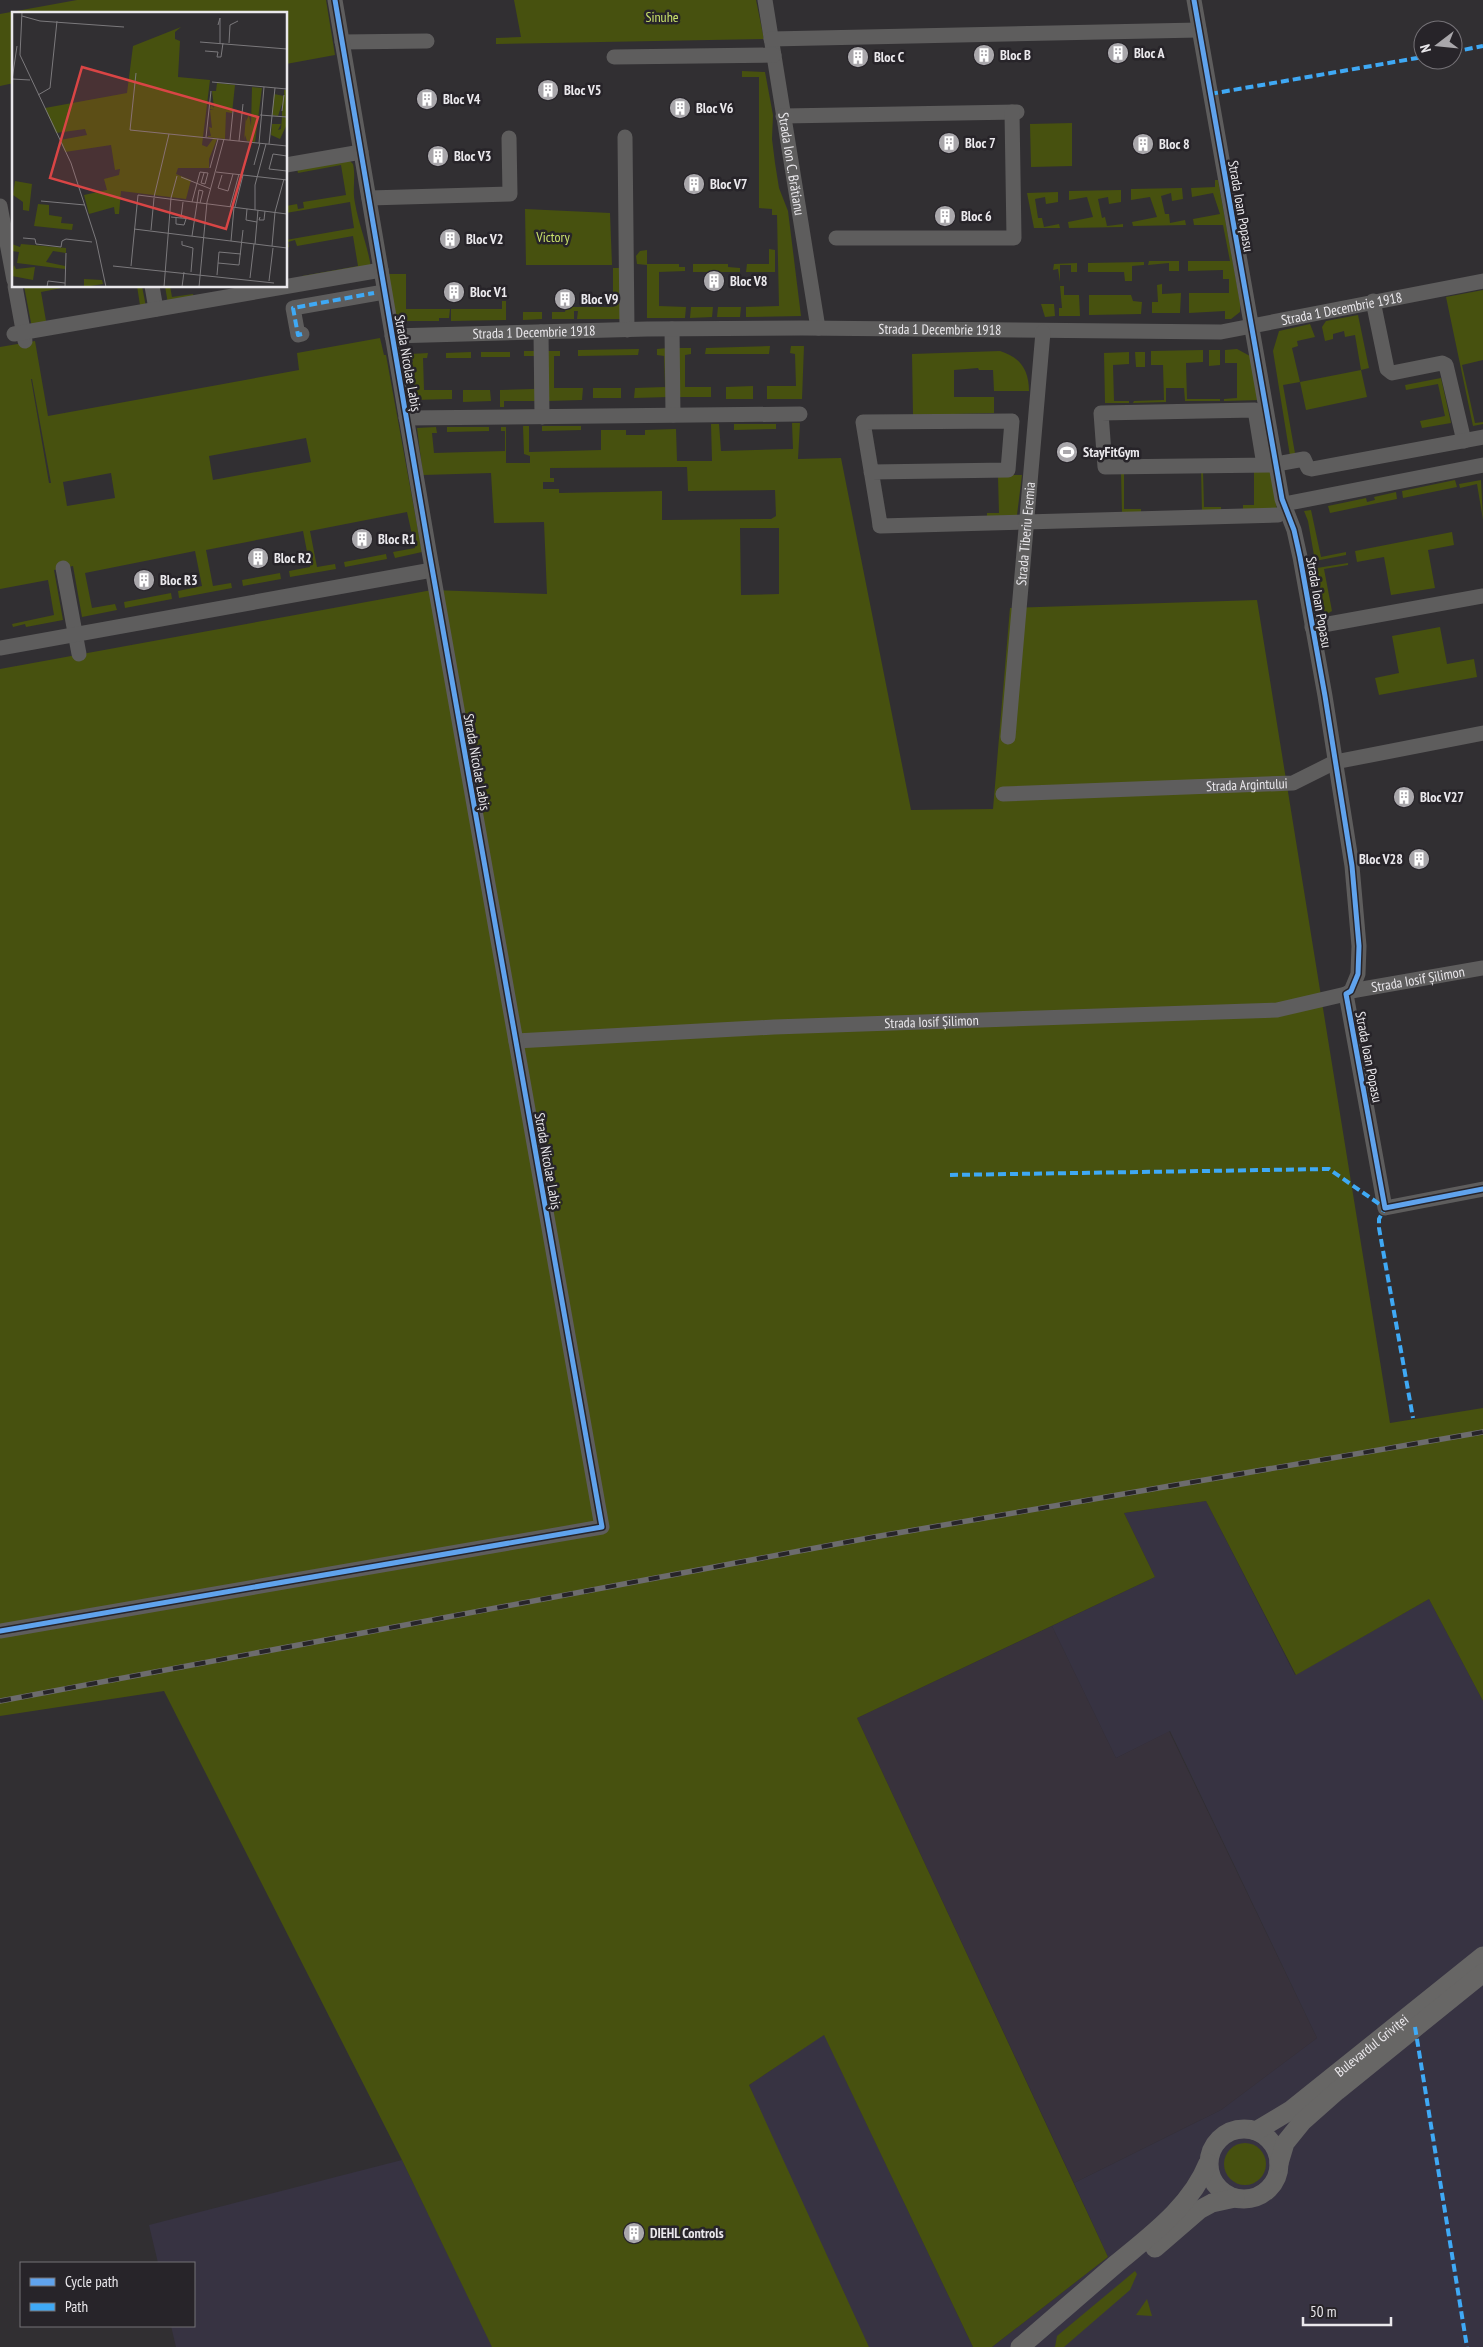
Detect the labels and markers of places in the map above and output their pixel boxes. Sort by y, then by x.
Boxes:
building icon: Bloc A [1106,41,1130,65]
building icon: Bloc B [972,43,996,67]
place label: Bloc A [1134,44,1166,62]
building icon: Bloc C [846,45,870,69]
place label: Bloc B [1000,46,1031,64]
place label: Bloc C [874,48,905,66]
building icon: Bloc V5 [536,78,560,102]
place label: Bloc V5 [564,81,601,99]
building icon: Bloc V4 [415,87,439,111]
place label: Bloc V4 [443,90,481,108]
building icon: Bloc V6 [668,96,692,120]
place label: Bloc V6 [696,99,734,117]
building icon: Bloc 7 [937,131,961,155]
building icon: Bloc 8 [1131,132,1155,156]
place label: Bloc 7 [965,134,996,152]
place label: Bloc 8 [1159,135,1190,153]
building icon: Bloc V3 [426,144,450,168]
place label: Bloc V3 [454,147,491,165]
building icon: Bloc V7 [682,172,706,196]
place label: Bloc V7 [710,175,748,193]
building icon: Bloc 6 [933,204,957,228]
place label: Bloc 6 [961,207,992,225]
building icon: Bloc V2 [438,227,462,251]
place label: Bloc V2 [466,230,503,248]
building icon: Bloc V8 [702,269,726,293]
place label: Bloc V8 [730,272,767,290]
building icon: Bloc V1 [442,280,466,304]
place label: Bloc V1 [470,283,507,301]
building icon: Bloc V9 [553,287,577,311]
place label: Bloc V9 [581,290,619,308]
sports icon: StayFitGym [1055,440,1079,464]
place label: StayFitGym [1083,443,1140,461]
building icon: Bloc R1 [350,527,374,551]
place label: Bloc R1 [378,530,416,548]
building icon: Bloc R2 [246,546,270,570]
place label: Bloc R2 [274,549,312,567]
building icon: Bloc R3 [132,568,156,592]
place label: Bloc R3 [160,571,198,589]
building icon: Bloc V27 [1392,785,1416,809]
place label: Bloc V27 [1420,788,1464,806]
building icon: Bloc V28 [1407,847,1431,871]
place label: Bloc V28 [1359,850,1403,868]
building icon: DIEHL Controls [622,2221,646,2245]
place label: DIEHL Controls [650,2224,724,2242]

